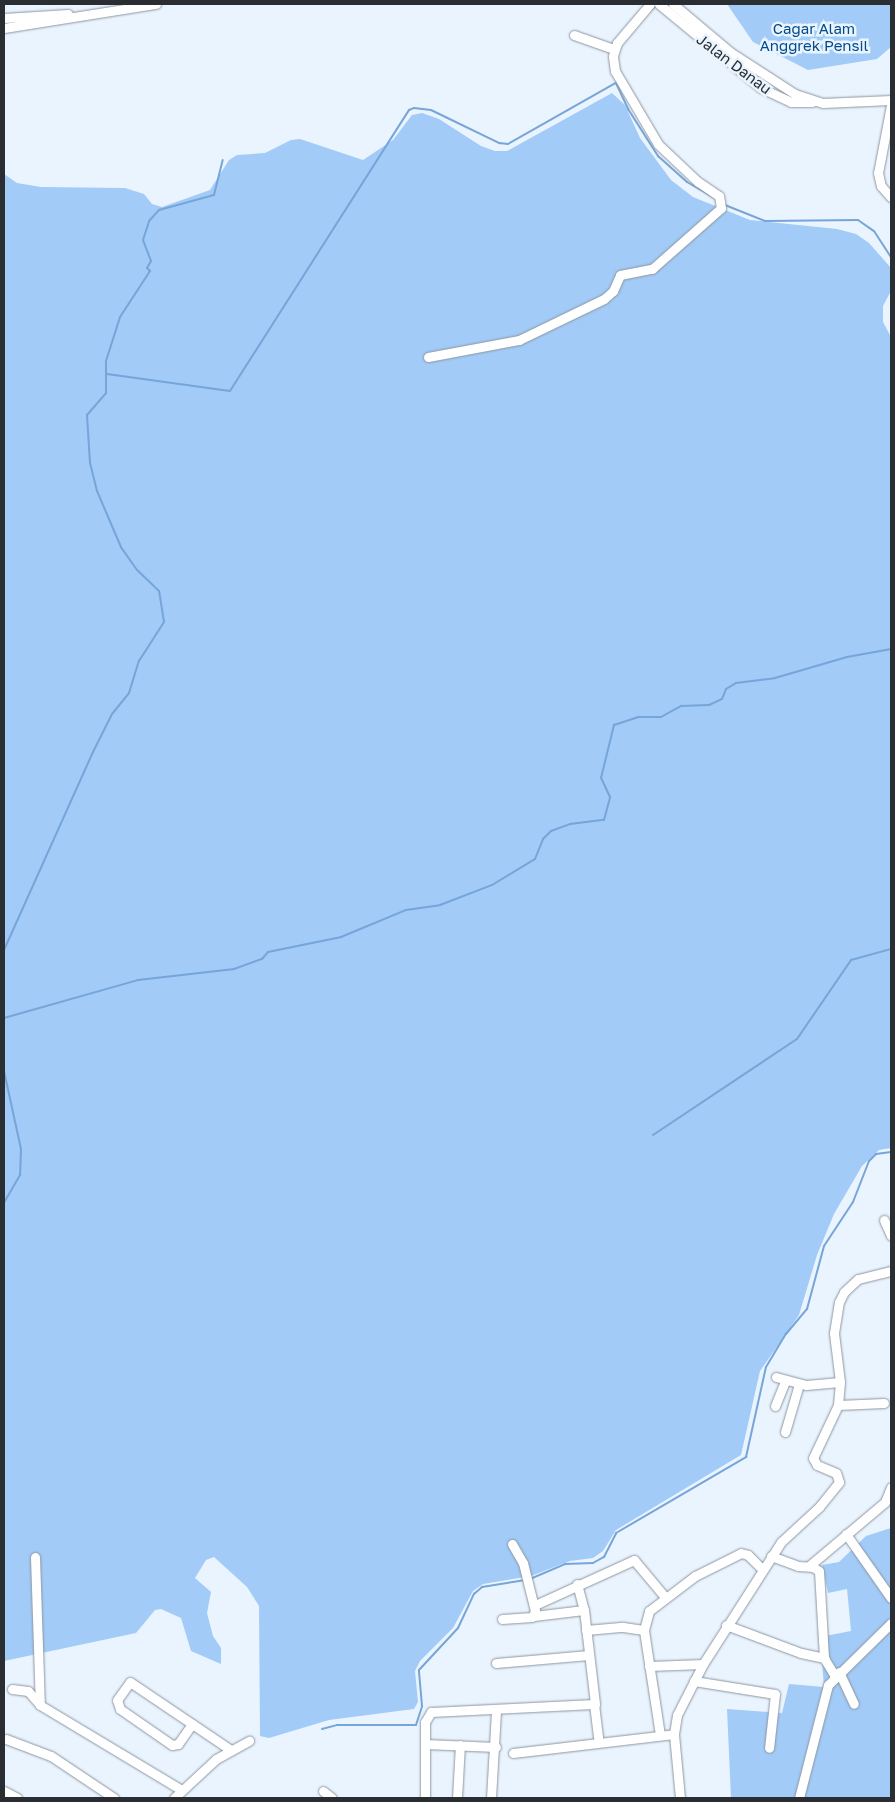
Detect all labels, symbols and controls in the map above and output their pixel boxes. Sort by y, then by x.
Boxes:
park label: Cagar Alam Anggrek Pensil [760,19,868,54]
street label: Jalan Danau [693,30,775,98]

